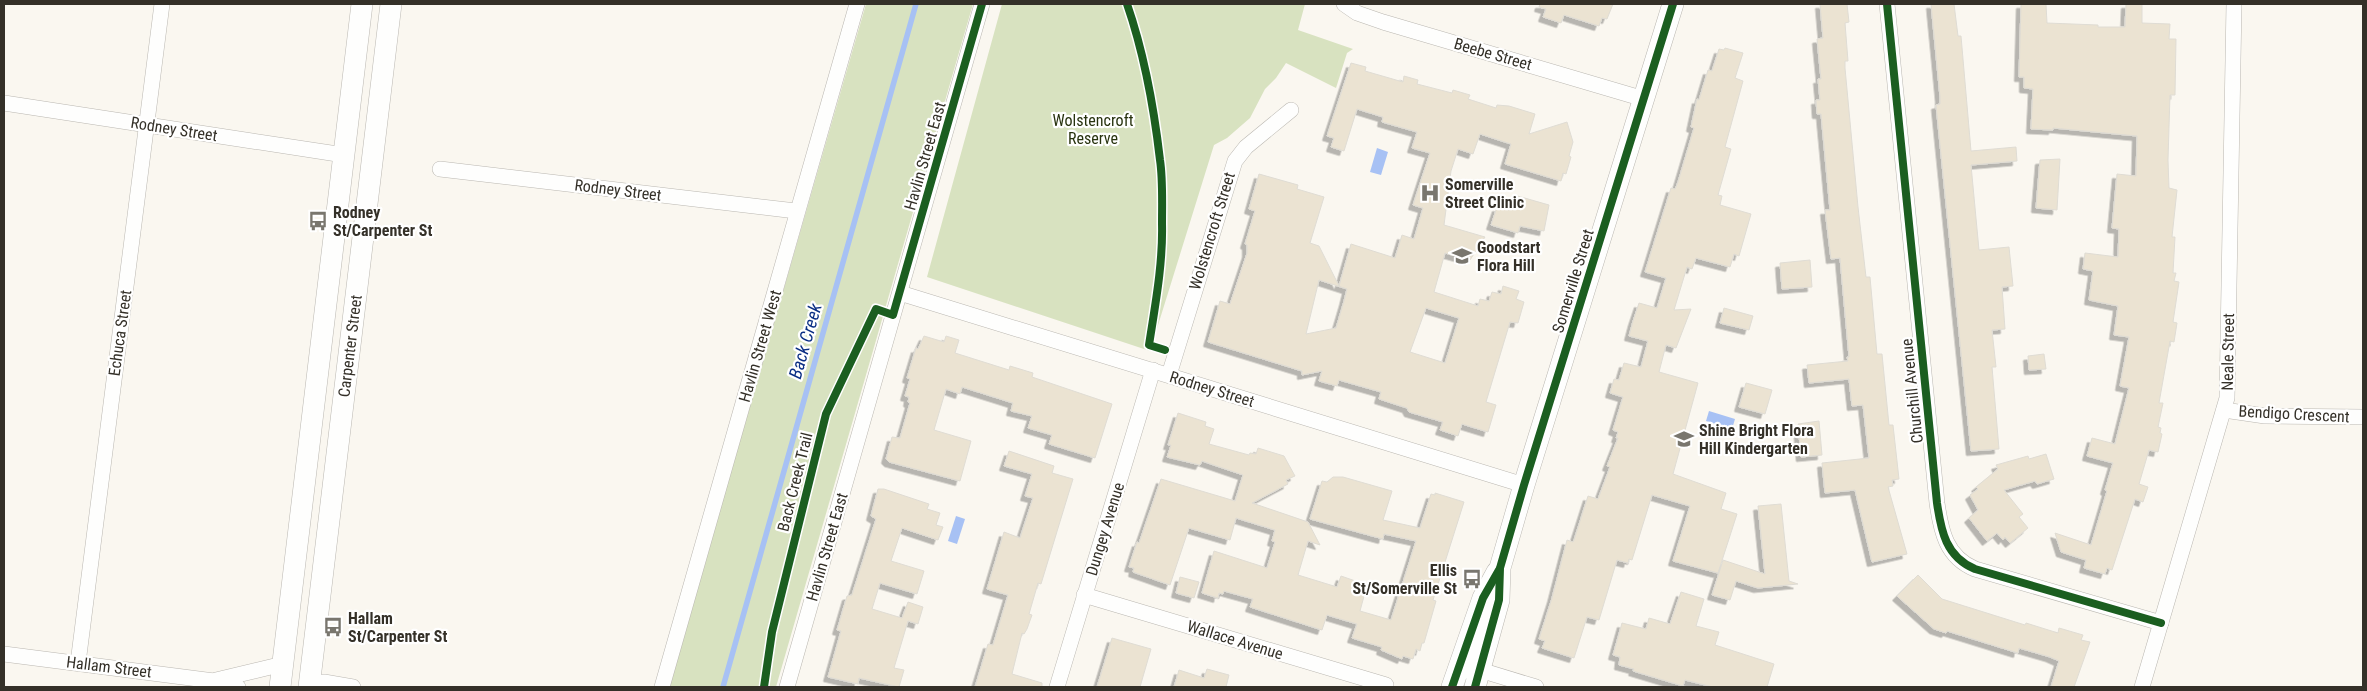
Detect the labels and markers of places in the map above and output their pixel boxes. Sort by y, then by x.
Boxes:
place label: Somerville Street Clinic [1445,175,1524,212]
hospital icon: Somerville Street Clinic [1419,182,1441,204]
place label: Rodney St/Carpenter St [333,203,432,240]
bus stop icon: Rodney St/Carpenter St [307,210,329,232]
place label: Goodstart Flora Hill [1477,238,1541,275]
school or university icon: Goodstart Flora Hill [1451,245,1473,267]
place label: Shine Bright Flora Hill Kindergarten [1699,421,1814,458]
school or university icon: Shine Bright Flora Hill Kindergarten [1673,428,1695,450]
place label: Ellis St/Somerville St [1352,561,1457,598]
bus stop icon: Ellis St/Somerville St [1461,568,1483,590]
place label: Hallam St/Carpenter St [348,609,447,646]
bus stop icon: Hallam St/Carpenter St [322,616,344,638]

